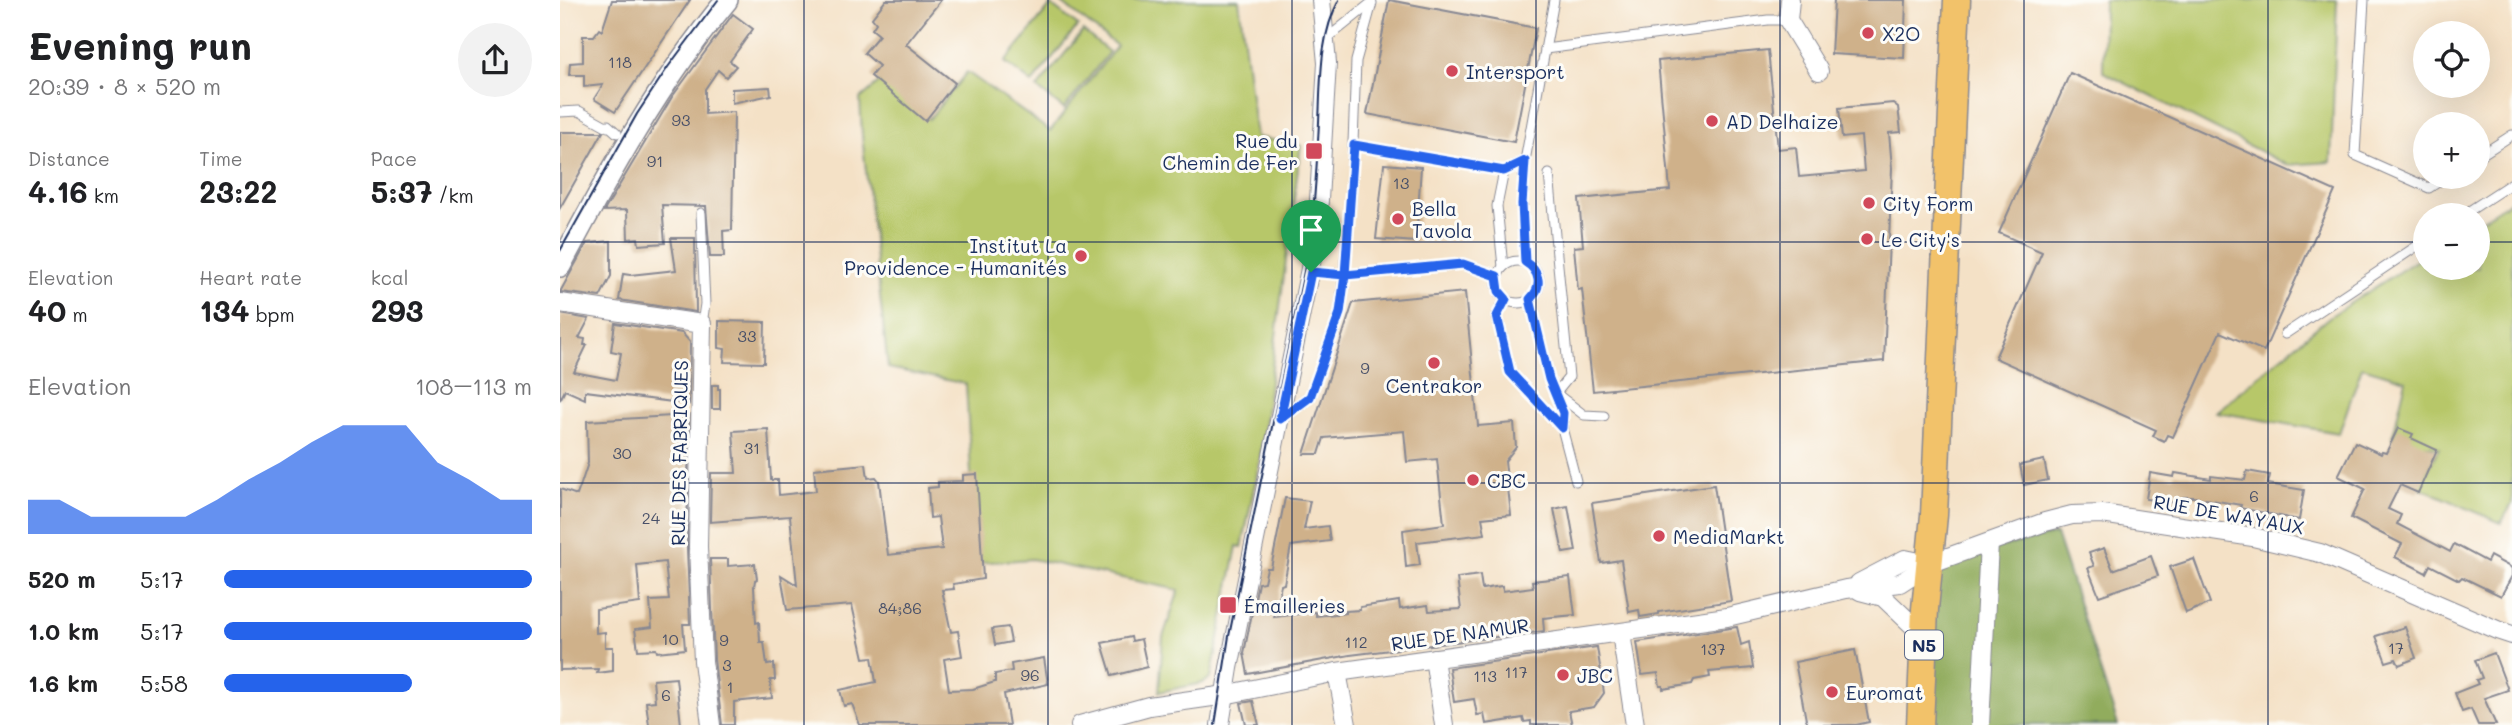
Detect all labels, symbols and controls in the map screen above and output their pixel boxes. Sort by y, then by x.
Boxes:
text: Evening run [28,20,252,70]
place label: X2O [1882,21,1920,46]
map controls [2413,21,2490,280]
button: locate [2413,21,2490,98]
button: share [458,23,532,97]
marker: X2O [1860,25,1876,41]
house number: 118 [608,51,632,72]
place label: Intersport [1466,59,1565,84]
marker: Intersport [1444,63,1460,79]
text: 20:39 · 8 × 520 m [28,71,221,101]
house number: 93 [672,109,690,130]
place label: AD Delhaize [1726,109,1839,134]
button: + [2413,112,2490,189]
marker: AD Delhaize [1704,113,1720,129]
place label: Rue du Chemin de Fer [1163,128,1298,175]
marker: Rue du Chemin de Fer [1304,141,1324,161]
text: Distance [28,146,110,171]
text: Time [199,146,243,171]
text: Pace [371,146,417,171]
house number: 91 [647,150,663,171]
text: 4.16 [28,171,88,211]
text: 23:22 [199,171,277,211]
text: 5:37 [371,171,432,211]
house number: 13 [1393,172,1409,193]
text: km [88,183,119,208]
text: /km [432,183,474,208]
place label: City Form [1883,191,1973,216]
marker: City Form [1861,195,1877,211]
place label: Bella Tavola [1412,196,1472,243]
pin [1281,200,1341,272]
button: − [2413,203,2490,280]
icon: arrive [1292,211,1330,249]
marker: Bella Tavola [1390,211,1406,227]
place label: Le City's [1881,227,1960,252]
marker: Le City's [1859,231,1875,247]
place label: Institut La Providence - Humanités [844,233,1067,280]
marker: Institut La Providence - Humanités [1073,248,1089,264]
text: Elevation [28,265,113,290]
text: Heart rate [199,265,302,290]
text: kcal [371,265,409,290]
text: 40 [28,290,66,330]
text: 134 [199,290,250,330]
text: 293 [371,290,423,330]
text: m [66,302,88,327]
text: bpm [250,302,295,327]
house number: 33 [738,325,756,346]
marker: Centrakor [1426,355,1442,371]
house number: 9 [1360,357,1370,378]
street label: RUE DES FABRIQUES [665,360,693,546]
text: Elevation [28,371,131,401]
text: 108–113 m [415,371,532,401]
place label: Centrakor [1386,373,1482,398]
house number: 31 [744,437,760,458]
house number: 30 [612,442,632,463]
place label: CBC [1487,468,1526,493]
marker: CBC [1465,472,1481,488]
house number: 6 [2249,485,2259,506]
street label: RUE DE WAYAUX [2152,488,2306,540]
house number: 24 [642,507,661,528]
place label: MediaMarkt [1673,524,1785,549]
marker: MediaMarkt [1651,528,1667,544]
text: 520 m [28,564,96,594]
text: 5:17 [140,564,184,594]
place label: Émailleries [1244,593,1345,618]
marker: Émailleries [1218,595,1238,615]
house number: 84;86 [878,597,922,618]
street label: RUE DE NAMUR [1389,612,1531,656]
text: 1.0 km [28,616,99,646]
text: 5:17 [140,616,184,646]
house number: 10 [661,628,679,649]
house number: 9 [719,629,729,650]
road number: N5 [1905,630,1943,660]
house number: 112 [1344,631,1368,652]
house number: 17 [2388,637,2404,658]
house number: 137 [1700,638,1726,659]
house number: 3 [722,654,732,675]
house number: 117 [1504,661,1528,682]
place label: JBC [1577,663,1613,688]
house number: 96 [1020,664,1040,685]
house number: 113 [1473,665,1497,686]
marker: JBC [1555,667,1571,683]
text: 1.6 km [28,668,98,698]
text: 5:58 [140,668,188,698]
house number: 1 [726,676,734,697]
place label: Euromat [1846,680,1923,705]
house number: 6 [661,684,671,705]
marker: Euromat [1824,684,1840,700]

